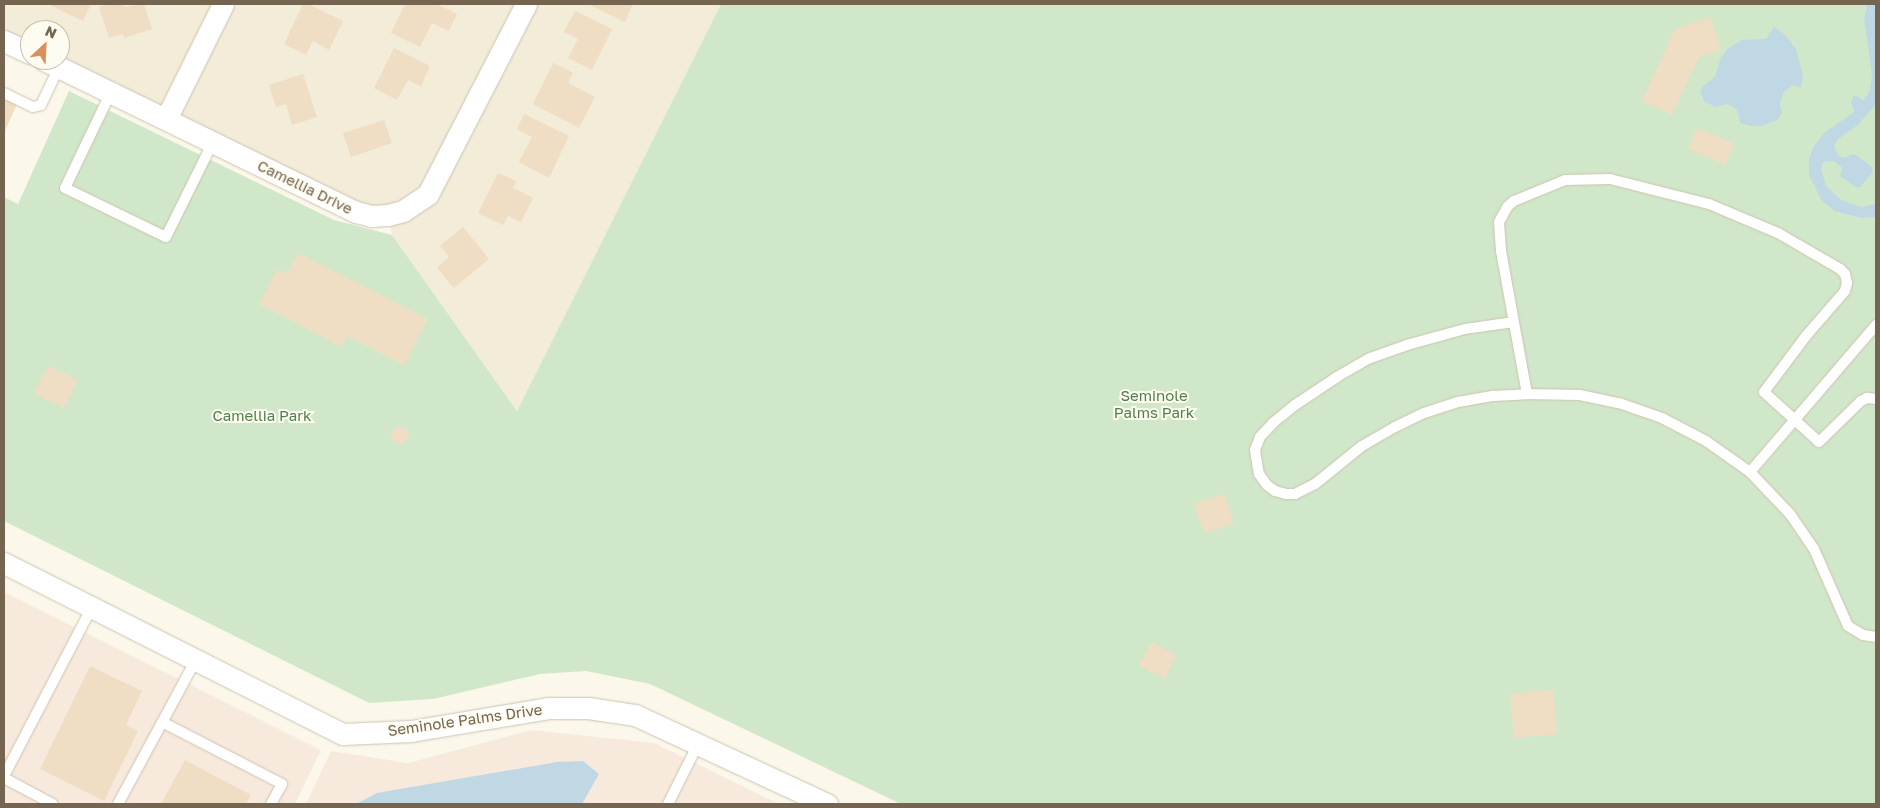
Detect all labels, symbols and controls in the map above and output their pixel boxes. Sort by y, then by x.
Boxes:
north arrow [20,20,70,70]
text: N [43,22,60,42]
street label: Camellia Drive [254,156,356,218]
park label: Seminole Palms Park [1114,386,1194,421]
park label: Camellia Park [213,407,311,425]
street label: Seminole Palms Drive [386,700,544,740]

